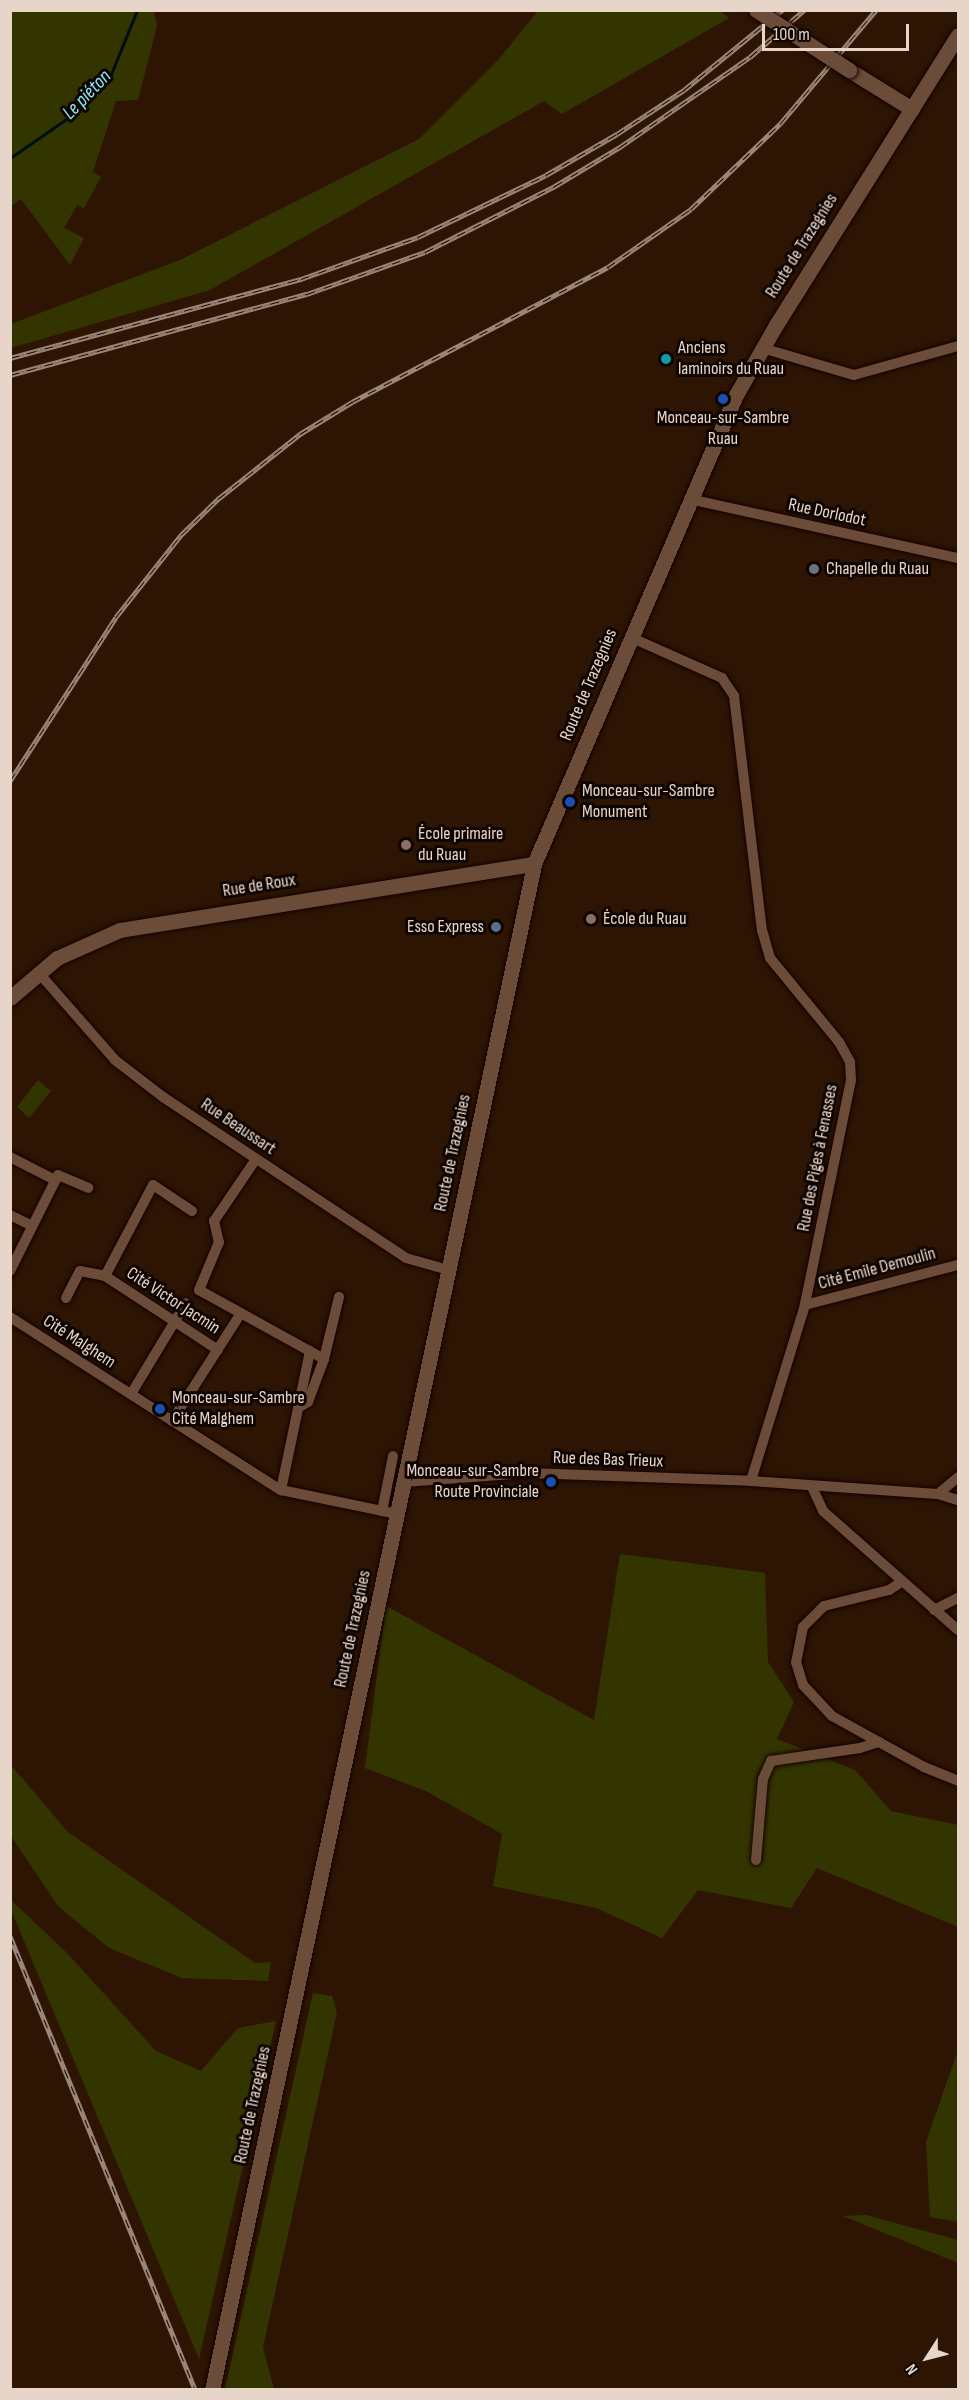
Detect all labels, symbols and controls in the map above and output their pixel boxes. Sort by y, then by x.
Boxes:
scale bar [765,12,912,50]
text: 100 m [773,24,810,45]
water label: Le piéton [58,65,116,125]
street label: Route de Trazegnies [761,190,843,302]
place label: Anciens laminoirs du Ruau [678,338,784,380]
marker: Anciens laminoirs du Ruau [659,352,673,366]
marker: Monceau-sur-Sambre Ruau [716,392,730,406]
place label: Monceau-sur-Sambre Ruau [657,408,789,450]
street label: Rue Dorlodot [786,494,868,532]
place label: Chapelle du Ruau [826,558,929,580]
marker: Chapelle du Ruau [807,562,821,576]
street label: Route de Trazegnies [556,626,622,744]
place label: Monceau-sur-Sambre Monument [582,781,715,824]
marker: Monceau-sur-Sambre Monument [563,795,577,809]
place label: École primaire du Ruau [418,824,503,866]
marker: École primaire du Ruau [399,838,413,852]
street label: Rue de Roux [221,870,297,902]
place label: École du Ruau [603,908,687,930]
marker: École du Ruau [584,912,598,926]
place label: Esso Express [407,916,484,938]
marker: Esso Express [489,920,503,934]
street label: Rue des Piges à Fenasses [793,1083,843,1233]
street label: Route de Trazegnies [430,1092,476,1214]
street label: Rue Beaussart [196,1094,280,1160]
street label: Cité Emile Demoulin [816,1243,938,1295]
street label: Cité Victor Jacmin [122,1263,224,1339]
street label: Cité Malghem [39,1311,119,1373]
place label: Monceau-sur-Sambre Cité Malghem [172,1388,305,1430]
marker: Monceau-sur-Sambre Cité Malghem [153,1402,167,1416]
street label: Rue des Bas Trieux [552,1447,664,1473]
place label: Monceau-sur-Sambre Route Provinciale [406,1461,539,1504]
marker: Monceau-sur-Sambre Route Provinciale [544,1475,558,1489]
street label: Route de Trazegnies [330,1568,376,1690]
street label: Route de Trazegnies [230,2044,276,2166]
north arrow [897,2328,957,2388]
text: N [902,2360,922,2378]

